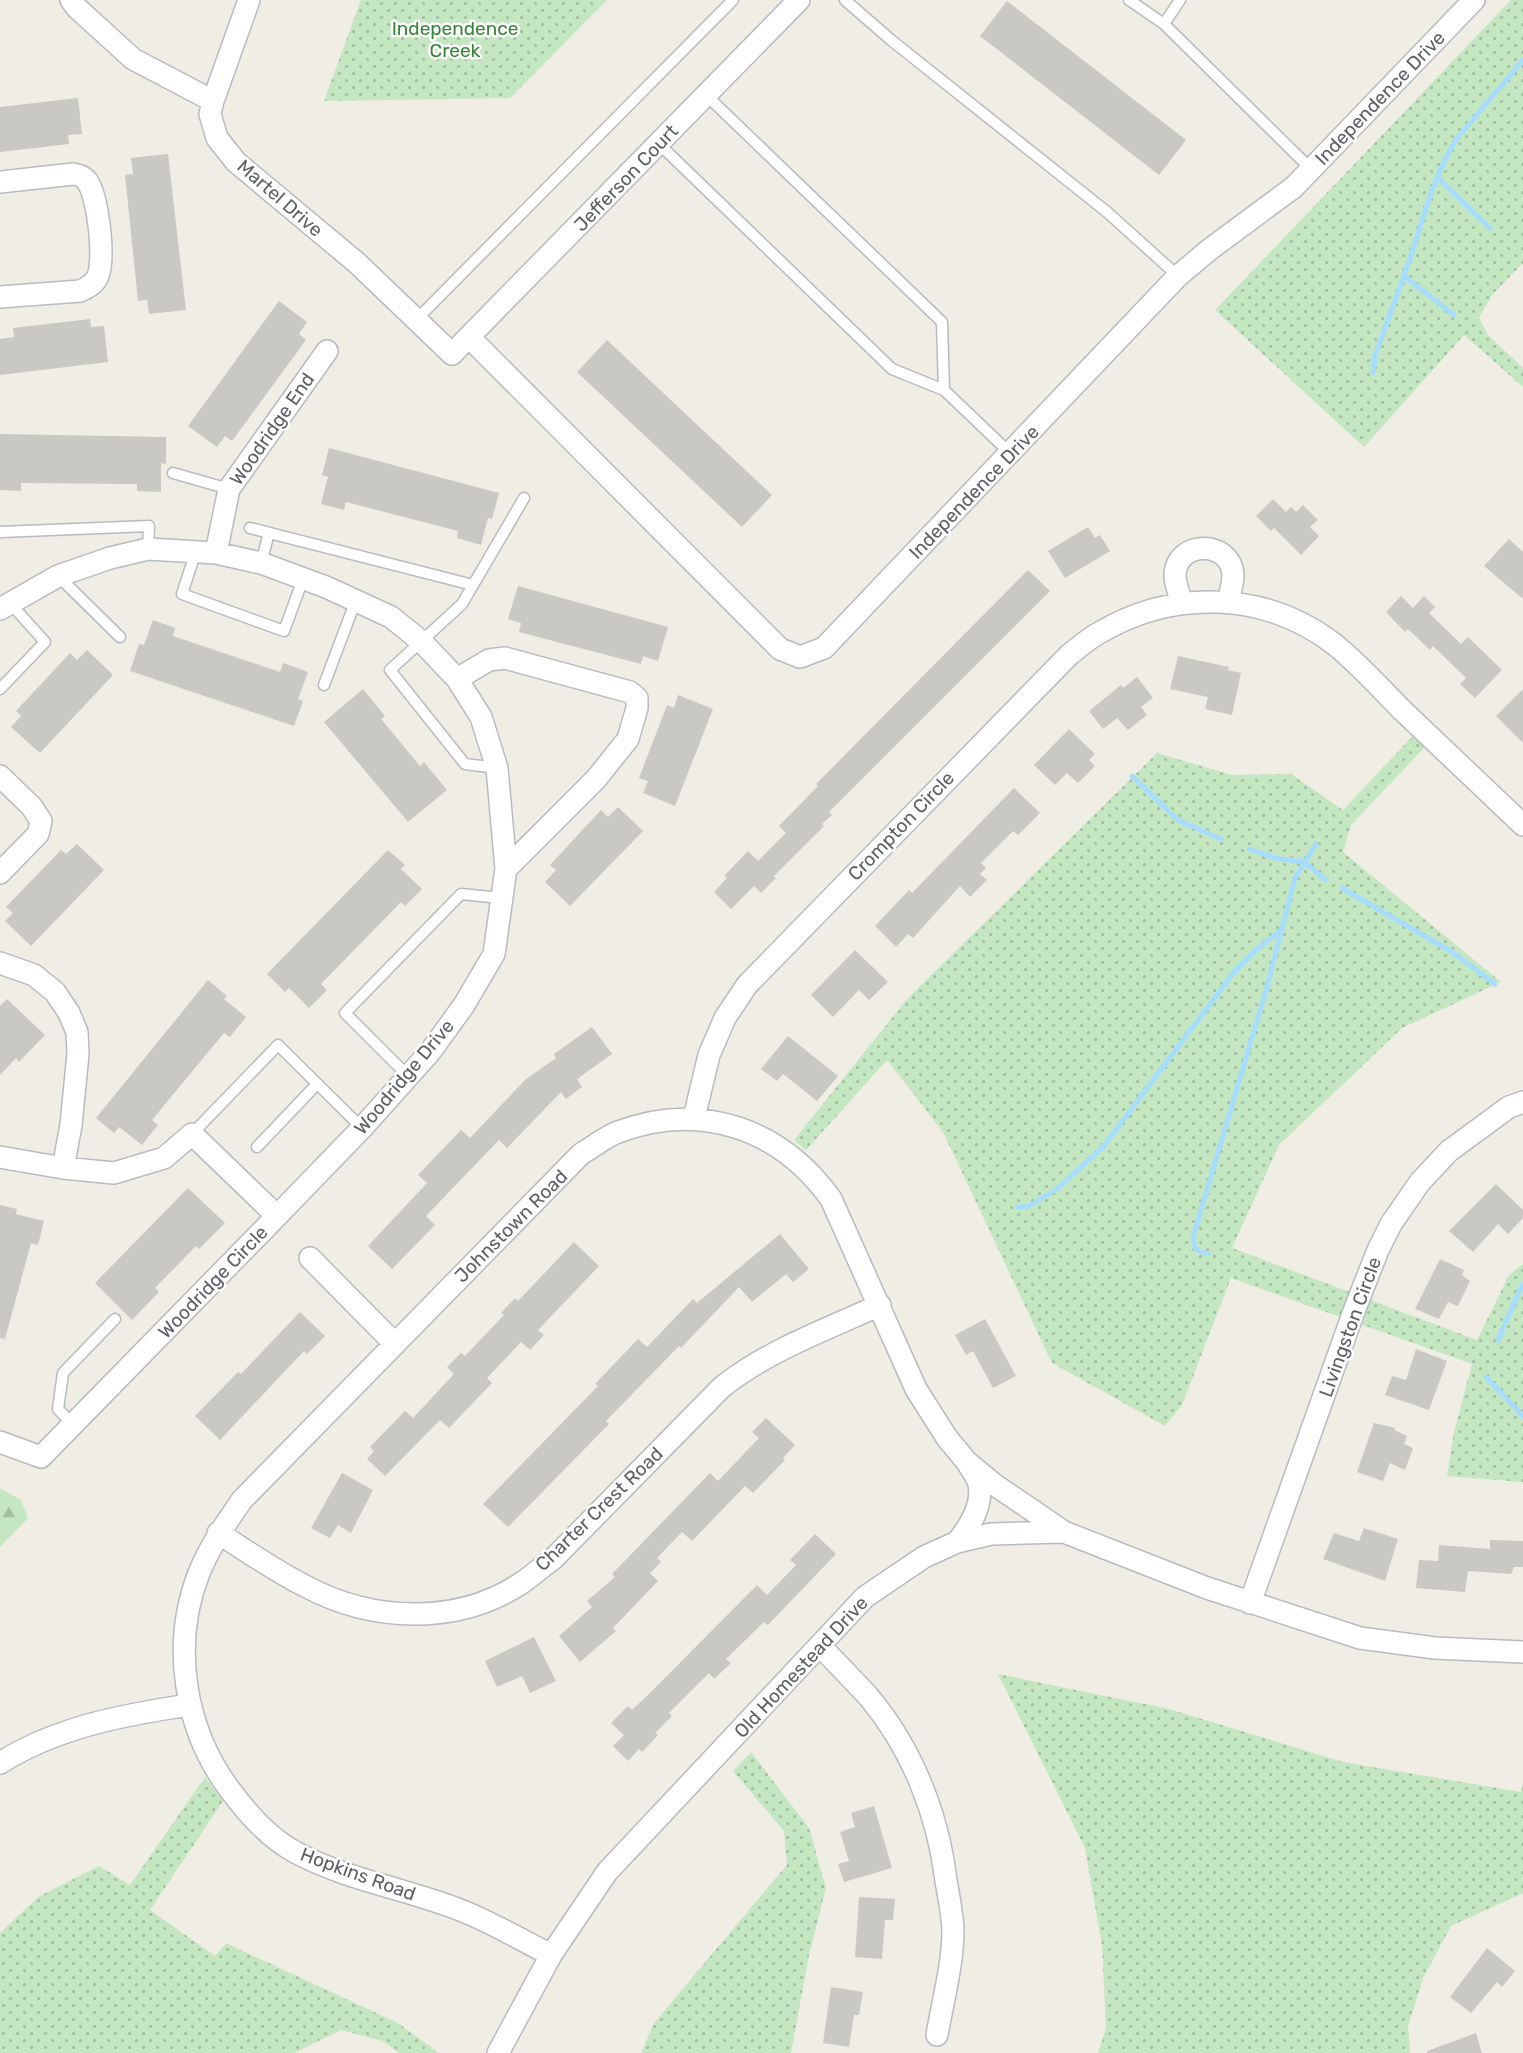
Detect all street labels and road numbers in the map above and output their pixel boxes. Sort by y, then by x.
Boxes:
street label: Independence Drive [1310,26,1450,170]
street label: Jefferson Court [569,119,683,236]
street label: Martel Drive [233,155,327,241]
street label: Woodridge End [225,368,319,490]
street label: Independence Drive [904,420,1044,564]
street label: Crompton Circle [843,766,959,886]
street label: Woodridge Drive [349,1015,459,1139]
street label: Johnstown Road [450,1165,572,1287]
street label: Woodridge Circle [153,1221,273,1343]
street label: Livingston Circle [1314,1254,1386,1400]
street label: Charter Crest Road [530,1442,668,1576]
street label: Old Homestead Drive [729,1591,873,1743]
street label: Hopkins Road [297,1842,419,1906]

